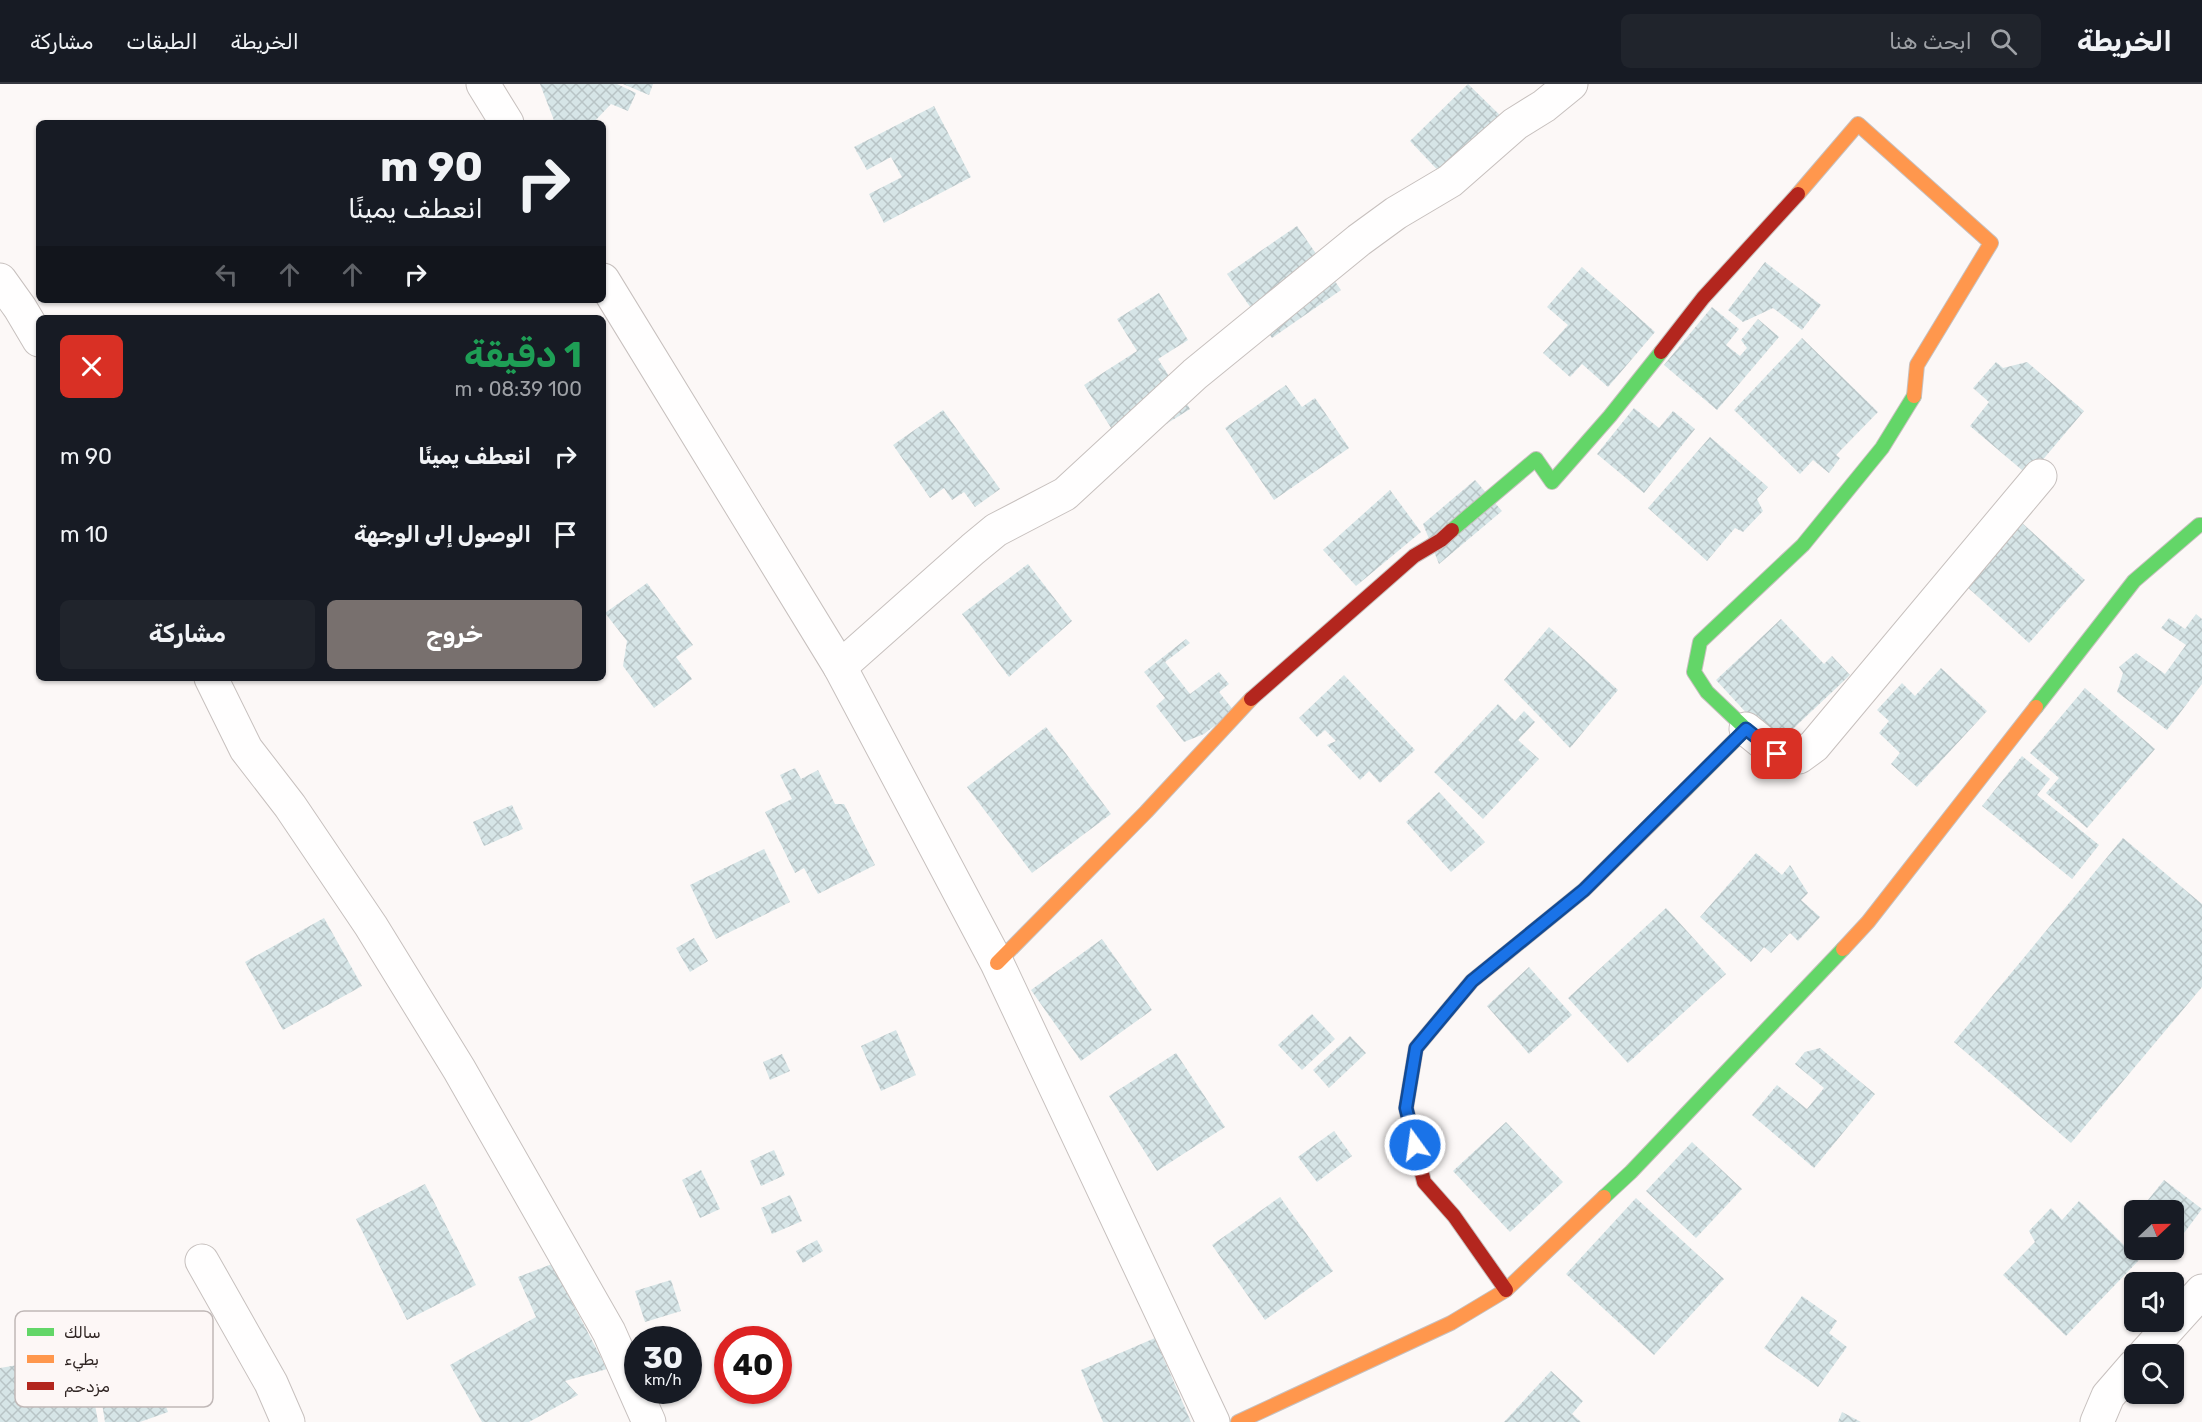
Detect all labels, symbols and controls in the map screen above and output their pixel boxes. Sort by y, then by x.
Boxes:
search box [1621,14,2041,68]
icon: search [1987,25,2020,58]
text: الخريطة [2077,25,2172,58]
text: ابحث هنا [1889,28,1972,55]
text: مشاركة [30,29,93,54]
text: الطبقات [126,29,198,54]
text: الخريطة [231,29,299,54]
text: 90 m [380,142,483,192]
icon: right [504,144,582,222]
text: انعطف يمينًا [348,193,483,225]
icon: left [210,258,243,291]
icon: ahead [273,258,306,291]
icon: ahead [336,258,369,291]
icon: right [399,258,432,291]
text: 1 دقيقة [464,333,582,376]
button: close [60,335,123,398]
text: 100 m · 08:39 [455,377,582,401]
icon: right [549,440,582,473]
text: 90 m [60,443,112,470]
text: انعطف يمينًا [418,443,531,470]
icon: arrive [549,518,582,551]
text: 10 m [60,521,108,548]
text: الوصول إلى الوجهة [354,521,531,548]
button: مشاركة [60,600,315,669]
button: خروج [327,600,582,669]
pin [1751,728,1802,779]
icon: arrive [1760,737,1793,770]
position arrow [1383,1113,1447,1177]
north arrow [2124,1200,2184,1260]
map controls [2124,1200,2184,1404]
button: sound [2124,1272,2184,1332]
legend [15,1311,213,1407]
text: سالك [64,1323,101,1342]
speed limit sign: 40 [714,1326,792,1404]
text: 30 [643,1340,683,1376]
button: search [2124,1344,2184,1404]
text: بطيء [64,1350,99,1372]
text: km/h [644,1371,682,1389]
text: مزدحم [64,1377,110,1397]

